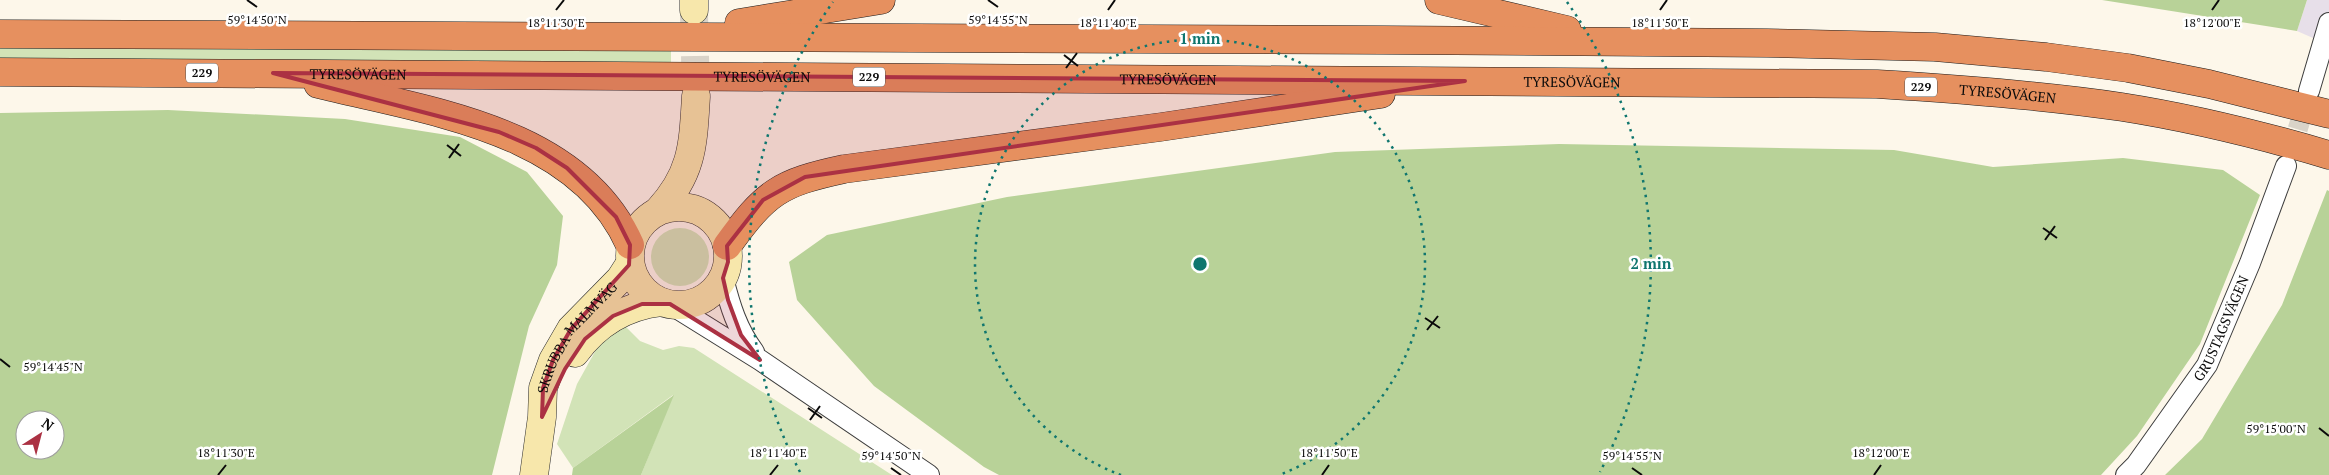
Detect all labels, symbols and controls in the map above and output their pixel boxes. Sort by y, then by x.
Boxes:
text: 59°14'50"N [227,12,287,27]
text: 59°14'55"N [968,12,1028,27]
text: 18°11'30"E [527,15,585,30]
text: 18°11'40"E [1079,15,1137,30]
text: 18°11'50"E [1631,15,1689,30]
text: 18°12'00"E [2183,15,2241,30]
text: 1 min [1179,28,1221,48]
road number: 229 [186,64,218,82]
street label: TYRESÖVÄGEN [309,64,407,84]
street label: TYRESÖVÄGEN [713,67,811,86]
road number: 229 [853,68,885,86]
street label: TYRESÖVÄGEN [1119,69,1217,89]
street label: TYRESÖVÄGEN [1523,72,1621,91]
road number: 229 [1905,77,1937,96]
street label: TYRESÖVÄGEN [1959,80,2057,107]
text: 2 min [1630,253,1672,273]
centre of rings [1191,255,1209,273]
street label: GRUSTAGSVÄGEN [2189,272,2253,385]
street label: SKRUBBA MALMVÄG [533,277,621,393]
text: 59°14'45"N [23,359,83,374]
north arrow [15,410,65,460]
text: N [38,413,58,435]
text: 59°15'00"N [2246,421,2306,436]
text: 18°11'30"E [197,445,255,460]
text: 18°11'40"E [749,445,807,460]
text: 18°11'50"E [1300,445,1358,460]
text: 18°12'00"E [1852,445,1910,460]
text: 59°14'50"N [861,448,921,463]
text: 59°14'55"N [1602,448,1662,463]

